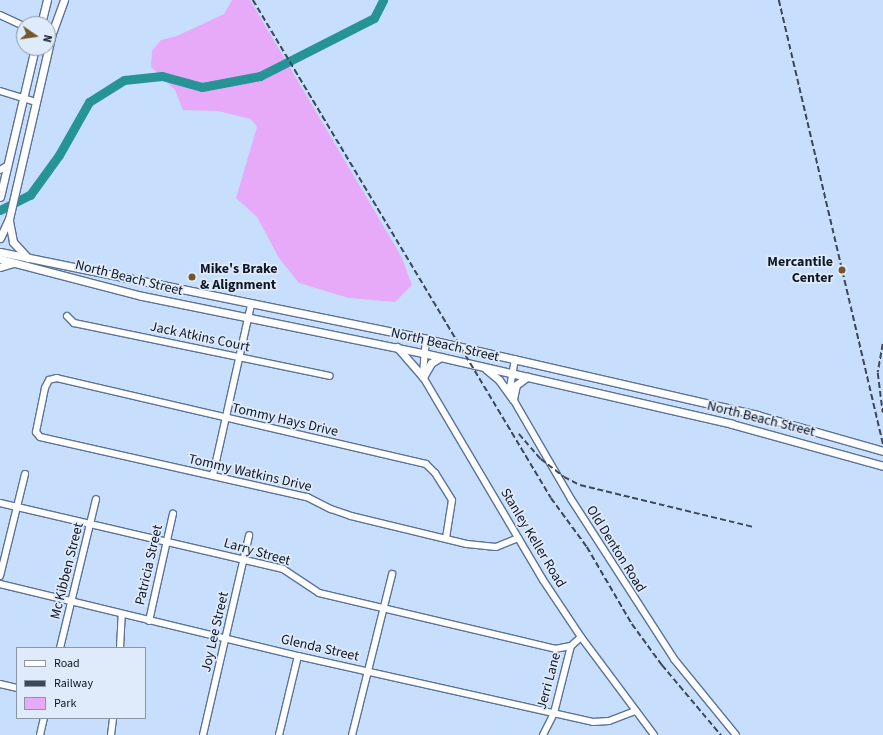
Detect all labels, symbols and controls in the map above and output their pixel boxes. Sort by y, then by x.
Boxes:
north arrow [16,16,56,56]
text: N [39,33,55,44]
place label: Mercantile Center [767,254,833,286]
street label: North Beach Street [73,256,185,300]
place label: Mike's Brake & Alignment [200,261,278,294]
marker: Mercantile Center [836,264,848,276]
marker: Mike's Brake & Alignment [187,272,197,282]
street label: Jack Atkins Court [149,318,251,356]
street label: North Beach Street [389,324,501,366]
street label: North Beach Street [705,397,817,441]
street label: Tommy Hays Drive [230,400,340,440]
street label: Tommy Watkins Drive [187,451,313,495]
street label: Stanley Keller Road [497,485,569,591]
street label: Old Denton Road [583,502,649,596]
street label: Mc Kibben Street [47,521,87,621]
street label: Patricia Street [132,523,166,607]
street label: Larry Street [222,535,292,569]
street label: Joy Lee Street [198,590,232,674]
street label: Glenda Street [279,631,361,665]
legend [16,647,146,719]
street label: Jerri Lane [533,651,565,711]
text: Road [54,655,80,672]
text: Railway [54,675,93,692]
text: Park [54,695,76,712]

